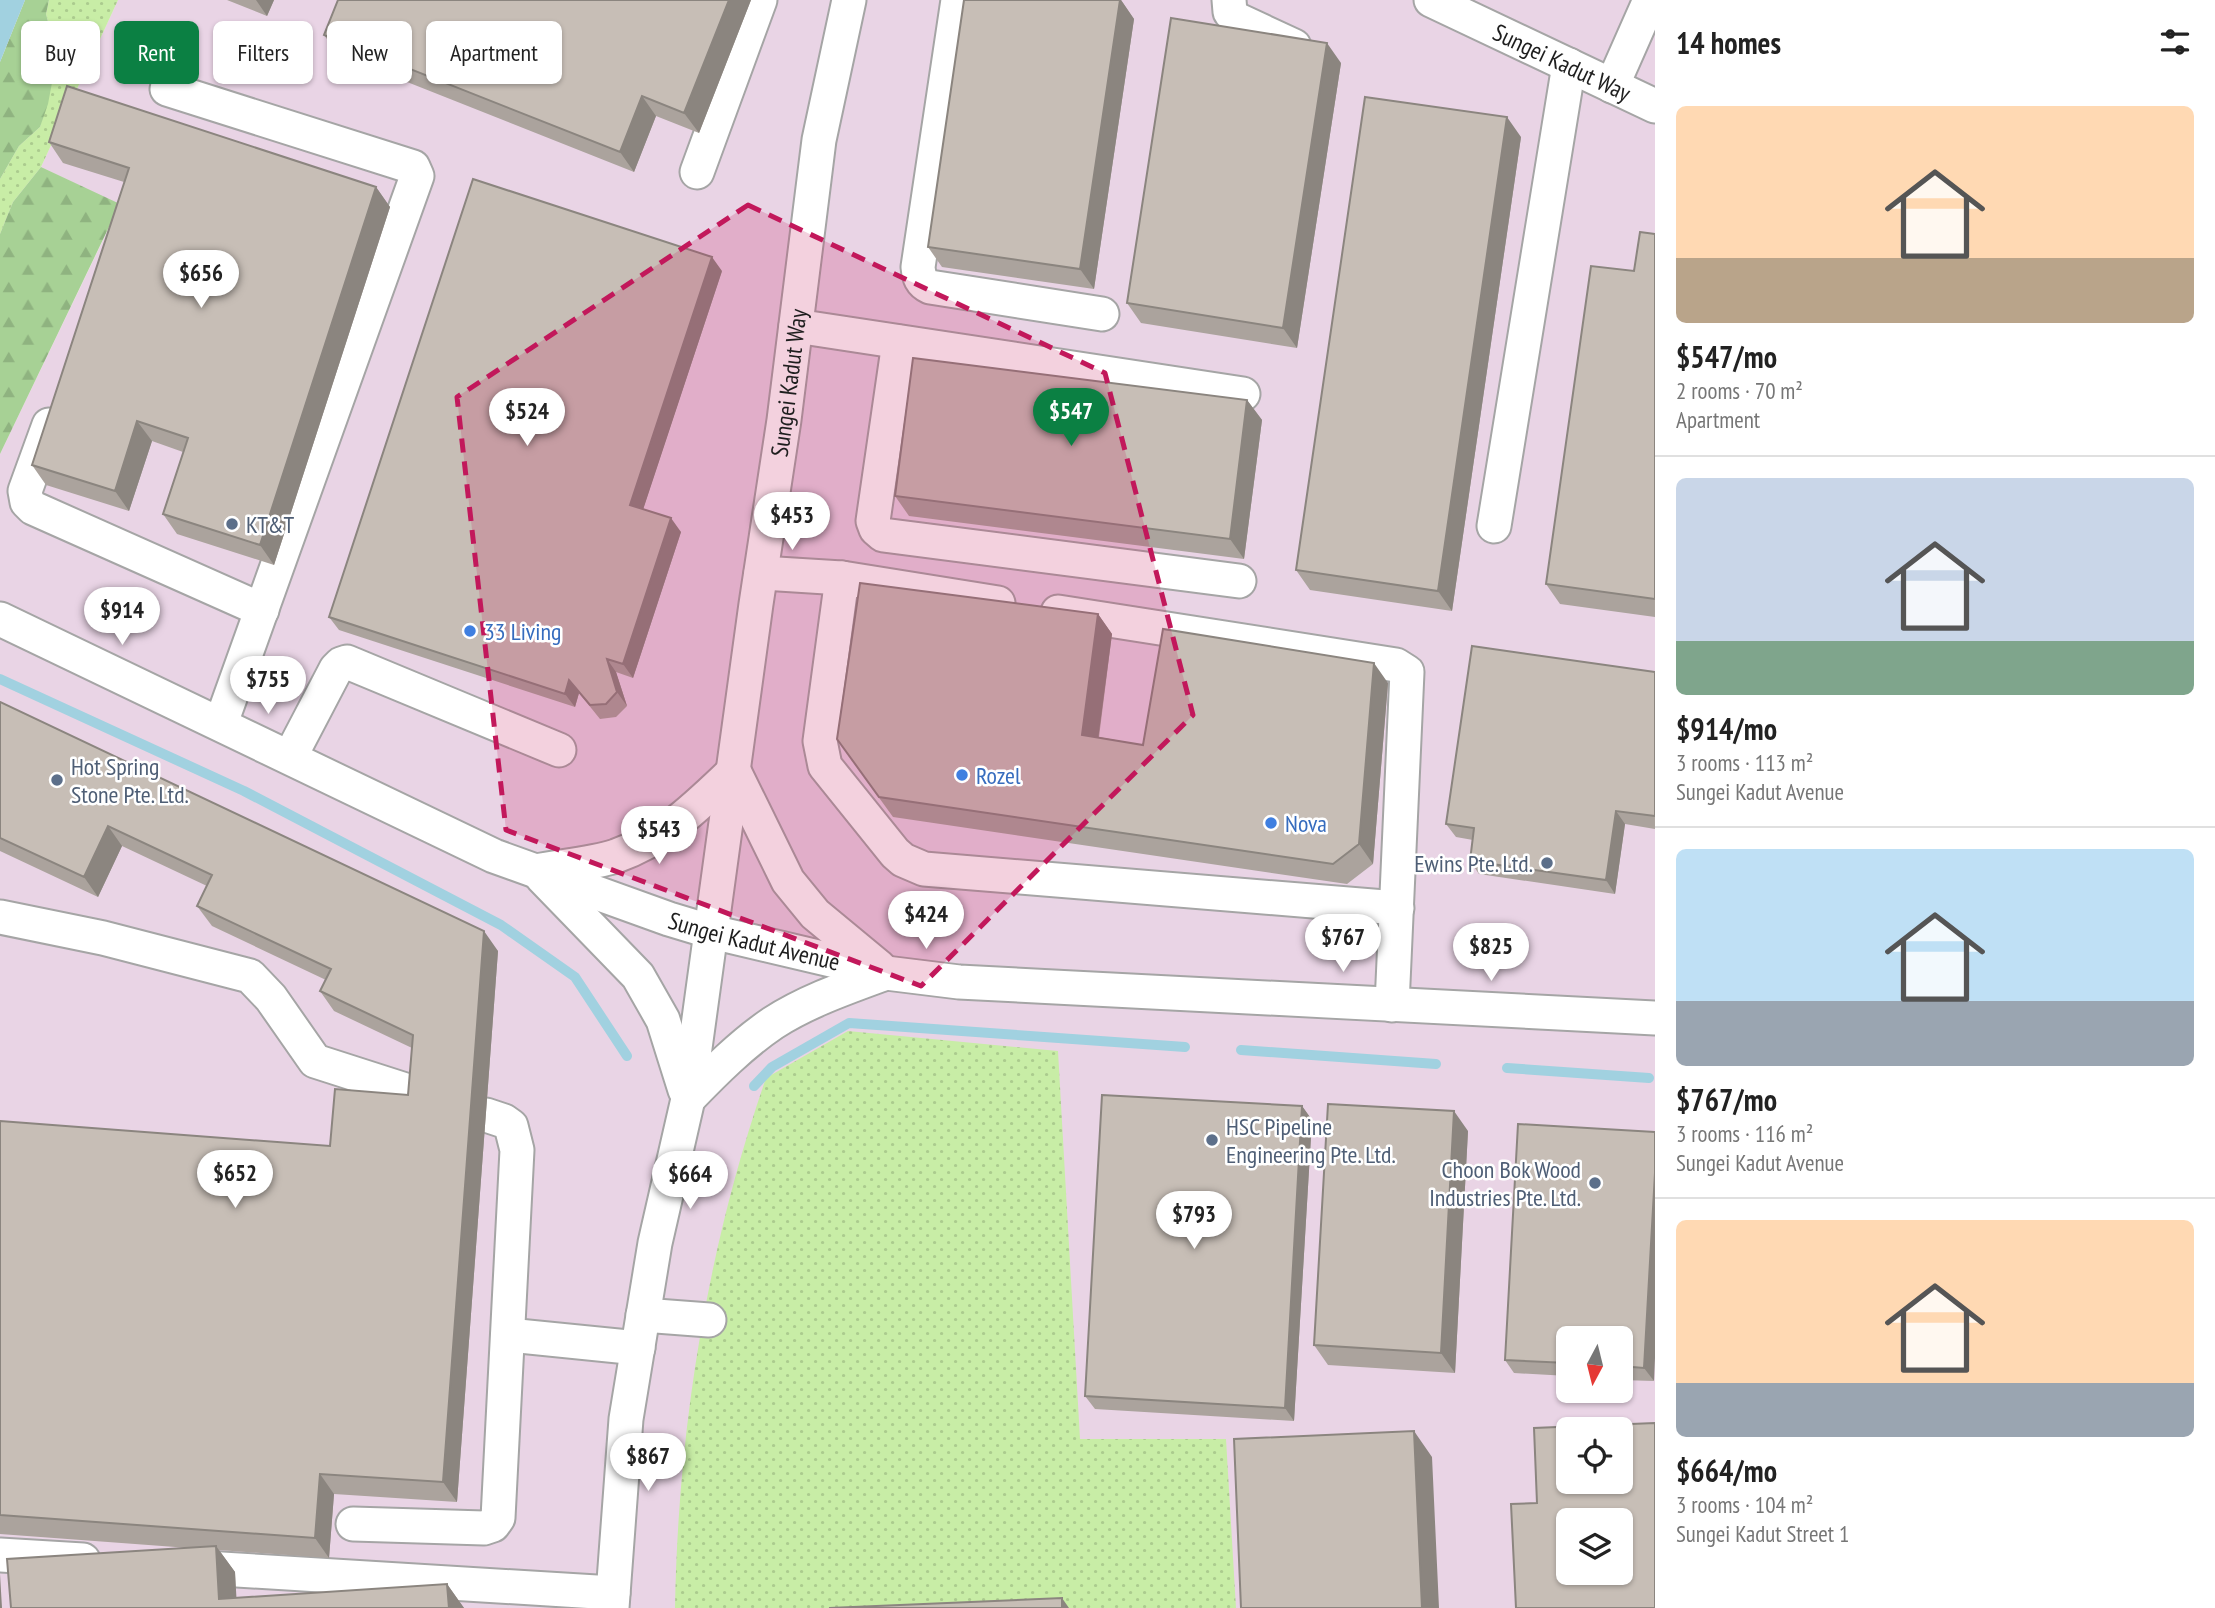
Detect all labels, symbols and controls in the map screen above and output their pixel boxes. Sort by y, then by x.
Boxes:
street label: Sungei Kadut Way [1488,16,1636,108]
chip: Buy [21,21,100,84]
chip: Rent [114,21,199,84]
chip: Filters [213,21,313,84]
chip: New [327,21,412,84]
chip: Apartment [426,21,562,84]
text: 14 homes [1676,23,1781,62]
icon: filters [2156,23,2194,61]
icon: home [1872,151,1998,277]
pin: $656 [160,250,242,310]
text: $656 [179,258,223,287]
street label: Sungei Kadut Way [763,307,813,459]
text: $547/mo [1676,337,1777,376]
text: 2 rooms · 70 m² [1676,376,1803,405]
pin: $524 [486,388,568,448]
pin: $547 [1030,388,1112,448]
text: $524 [505,396,549,425]
text: $547 [1049,396,1093,425]
text: Apartment [1676,405,1760,434]
pin: $453 [751,492,833,552]
text: $453 [770,500,814,529]
place label: KT&T [246,509,295,540]
marker: KT&T [224,516,240,532]
icon: home [1872,523,1998,649]
pin: $914 [81,588,163,647]
text: $914 [100,595,144,624]
place label: 33 Living [484,616,561,647]
marker: 33 Living [462,623,478,639]
pin: $755 [227,656,309,716]
text: $755 [246,664,290,693]
text: $914/mo [1676,709,1777,748]
text: 3 rooms · 113 m² [1676,748,1813,777]
place label: Hot Spring Stone Pte. Ltd. [71,751,189,810]
place label: Rozel [976,760,1021,791]
marker: Rozel [954,767,970,783]
marker: Hot Spring Stone Pte. Ltd. [49,772,65,788]
text: Sungei Kadut Avenue [1676,777,1844,806]
pin: $543 [618,806,700,866]
place label: Nova [1285,808,1327,839]
text: $543 [637,814,681,843]
marker: Nova [1263,815,1279,831]
place label: Ewins Pte. Ltd. [1414,848,1533,879]
marker: Ewins Pte. Ltd. [1539,855,1555,871]
pin: $424 [885,892,967,951]
icon: home [1872,894,1998,1020]
text: $424 [904,899,948,928]
street label: Sungei Kadut Avenue [665,904,843,977]
pin: $767 [1302,914,1384,974]
text: $767 [1321,922,1365,951]
pin: $825 [1450,923,1532,983]
text: $825 [1469,931,1513,960]
text: $767/mo [1676,1080,1777,1119]
place label: HSC Pipeline Engineering Pte. Ltd. [1226,1111,1396,1170]
text: 3 rooms · 116 m² [1676,1119,1813,1148]
marker: HSC Pipeline Engineering Pte. Ltd. [1204,1132,1220,1148]
text: Sungei Kadut Avenue [1676,1148,1844,1177]
pin: $652 [194,1150,276,1210]
pin: $664 [649,1152,731,1211]
place label: Choon Bok Wood Industries Pte. Ltd. [1429,1154,1581,1213]
text: $652 [213,1158,257,1187]
text: $664 [668,1159,712,1188]
marker: Choon Bok Wood Industries Pte. Ltd. [1587,1175,1603,1191]
pin: $793 [1153,1192,1235,1251]
text: $793 [1172,1199,1216,1228]
icon: home [1872,1265,1998,1391]
north arrow [1556,1326,1633,1404]
map controls [1556,1326,1633,1585]
button: locate [1556,1417,1633,1494]
pin: $867 [607,1434,689,1493]
text: $867 [626,1441,670,1470]
text: $664/mo [1676,1451,1777,1490]
text: 3 rooms · 104 m² [1676,1490,1813,1519]
button: layers [1556,1508,1633,1585]
text: Sungei Kadut Street 1 [1676,1519,1849,1548]

